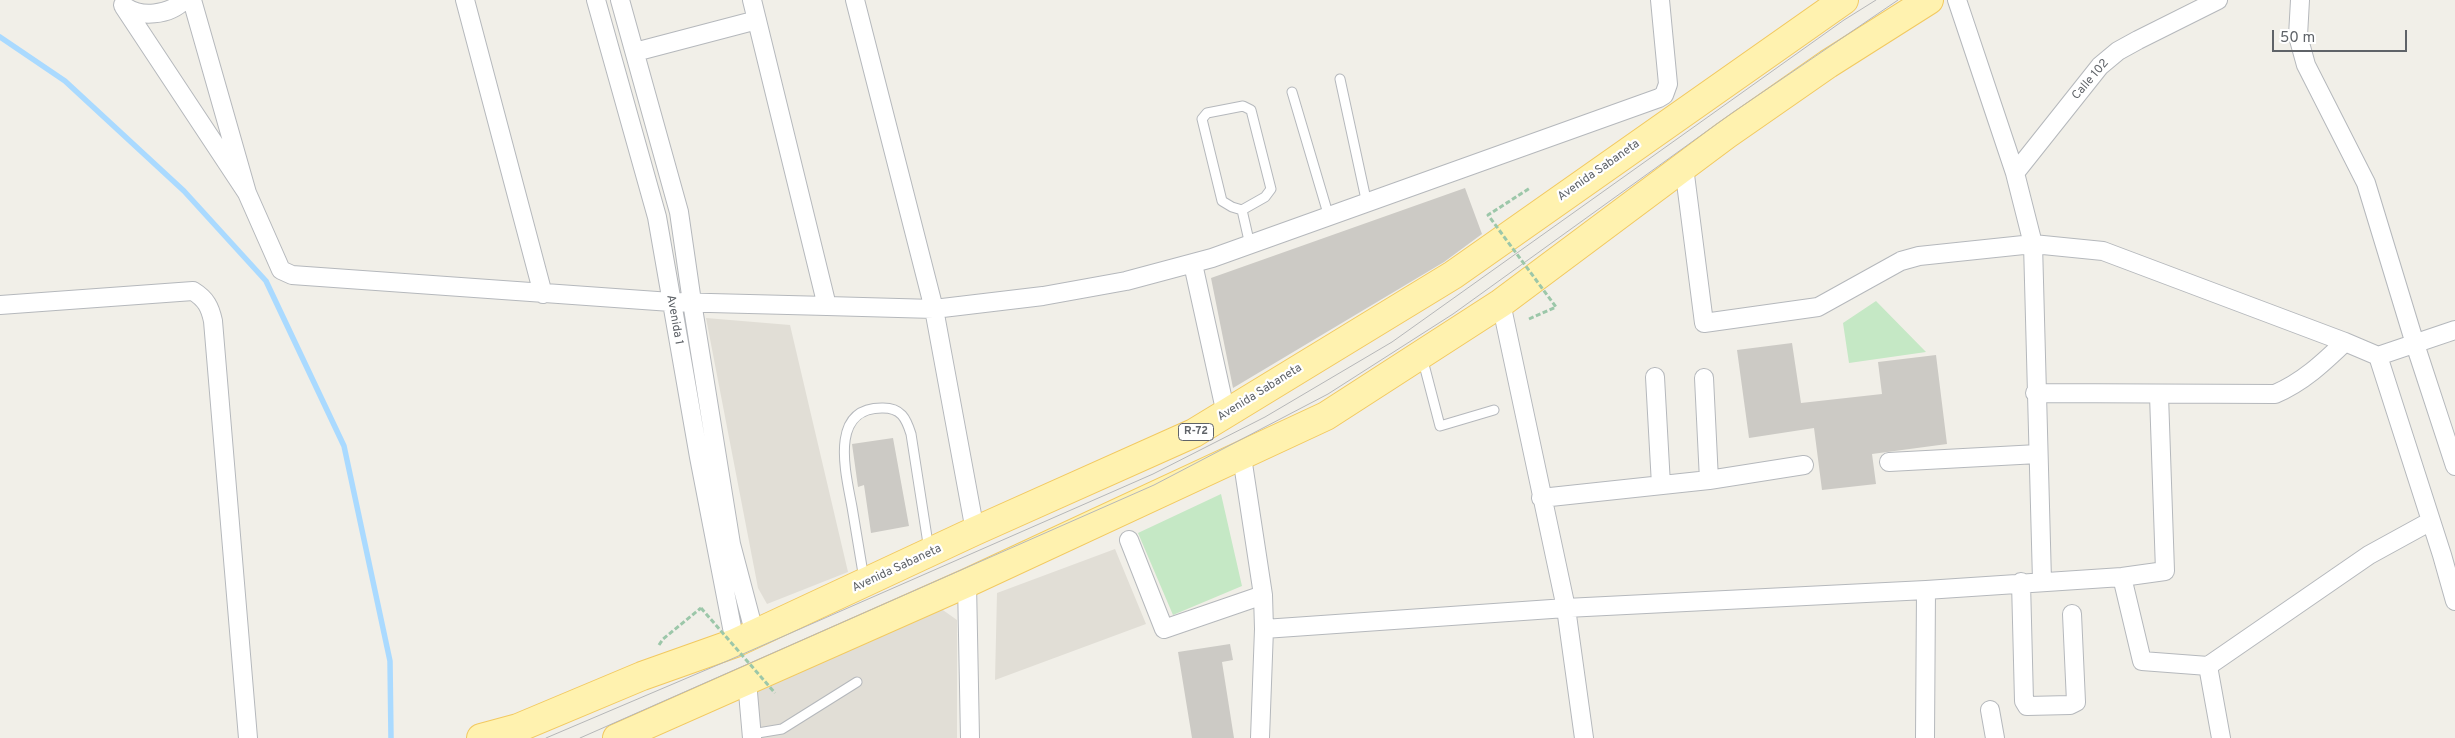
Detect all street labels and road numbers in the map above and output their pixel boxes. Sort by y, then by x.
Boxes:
street label: Calle 102 [2069,57,2113,103]
street label: Avenida Sabaneta [1555,137,1643,205]
street label: Avenida 1 [663,294,685,346]
street label: Avenida Sabaneta [1215,361,1305,425]
road number: R-72 [1178,424,1214,441]
street label: Avenida Sabaneta [850,542,944,596]

